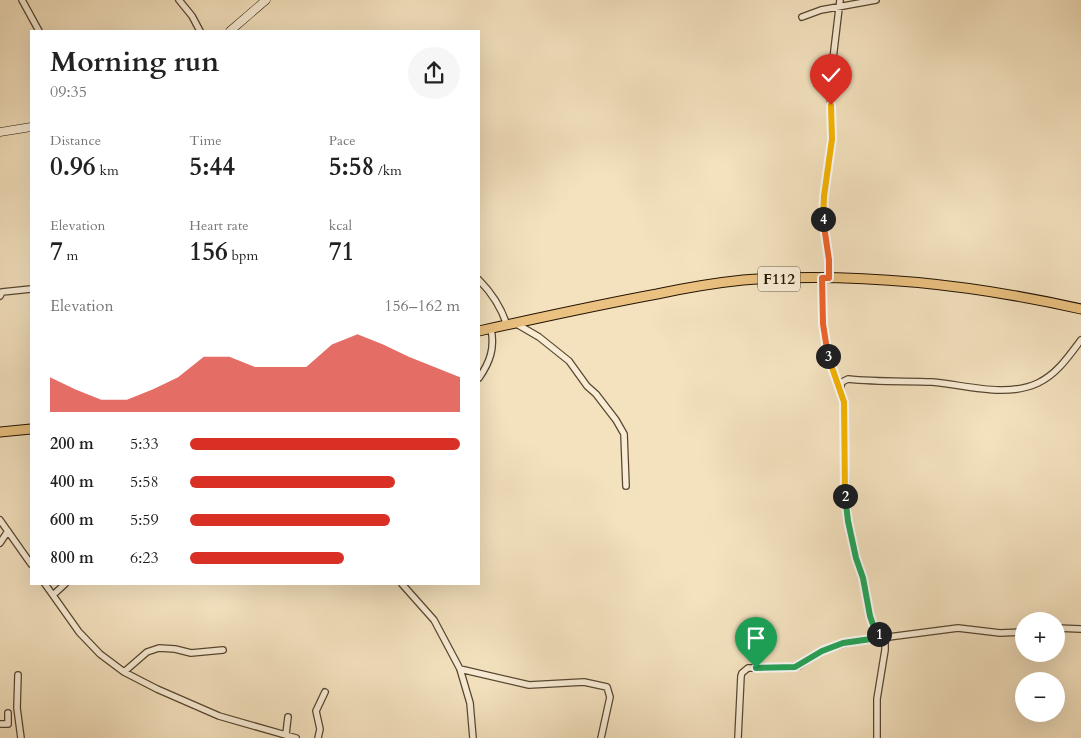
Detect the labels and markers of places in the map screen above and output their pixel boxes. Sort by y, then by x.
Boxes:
pin [810,54,852,105]
pin: 4 [810,206,836,232]
pin: 3 [816,344,840,368]
pin: 2 [832,484,858,508]
pin [735,617,777,668]
pin: 1 [866,622,892,646]

